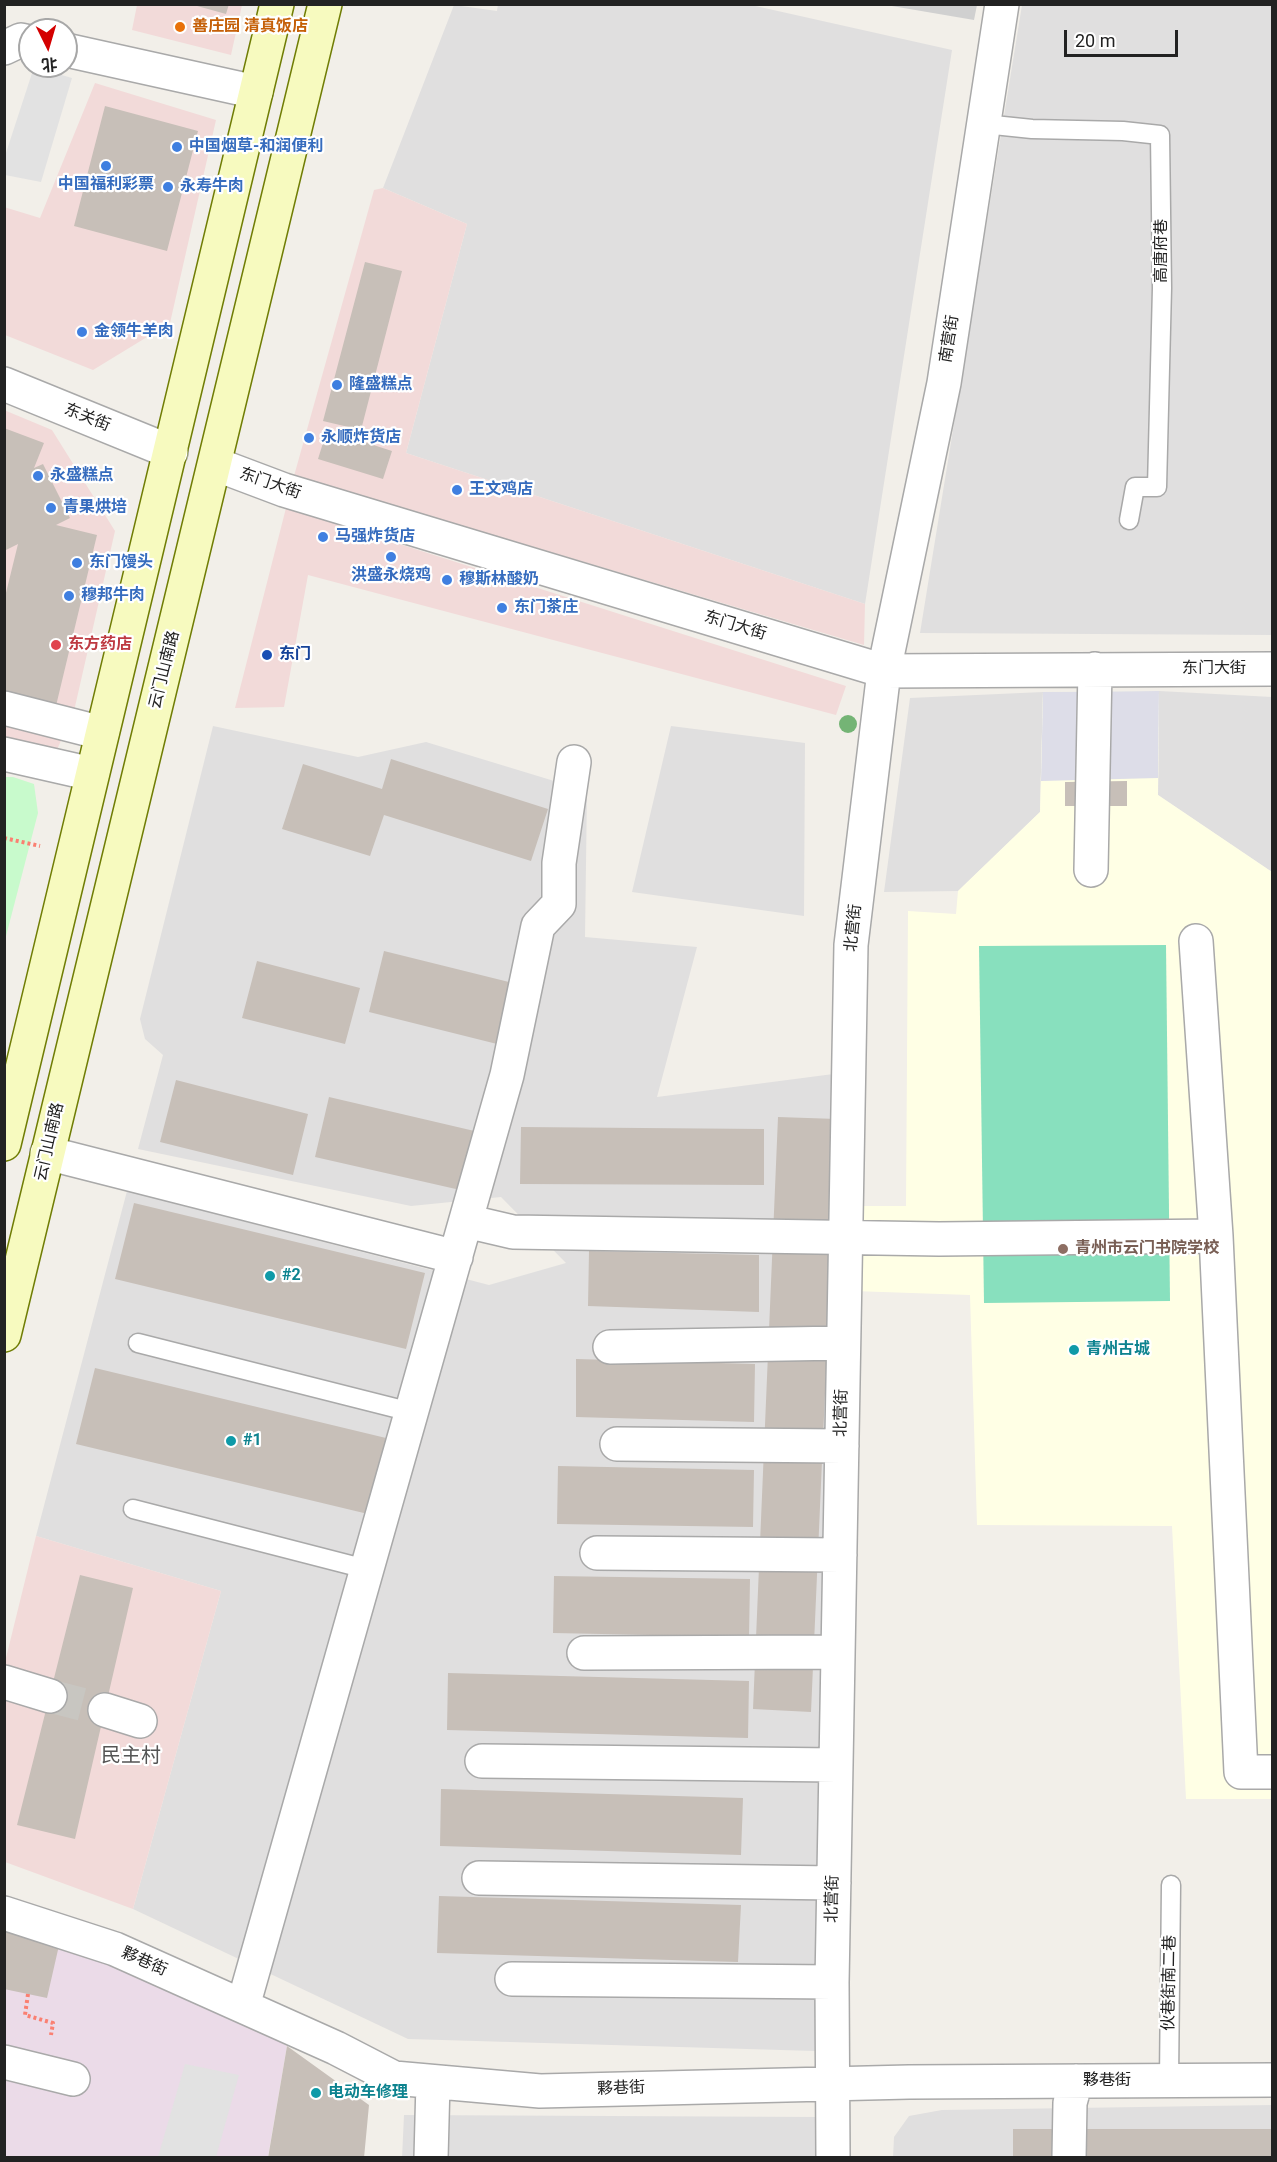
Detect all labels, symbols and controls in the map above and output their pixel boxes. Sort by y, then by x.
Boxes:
place label: 善庄园 清真饭店 [192,17,308,37]
north arrow [18,18,78,78]
scale bar [1067,18,1181,56]
marker: 善庄园 清真饭店 [173,20,187,34]
text: 20 m [1075,30,1115,51]
text: 北 [41,54,58,75]
place label: 中国烟草-和润便利 [189,137,323,157]
marker: 中国烟草-和润便利 [170,140,184,154]
marker: 中国福利彩票 [99,159,113,173]
place label: 中国福利彩票 [58,175,154,195]
place label: 永寿牛肉 [180,177,244,197]
marker: 永寿牛肉 [161,180,175,194]
street label: 高唐府巷 [1152,219,1172,283]
street label: 南营街 [937,314,963,364]
place label: 金领牛羊肉 [94,322,174,342]
marker: 金领牛羊肉 [75,325,89,339]
place label: 隆盛糕点 [349,375,413,395]
marker: 隆盛糕点 [330,378,344,392]
street label: 东关街 [61,400,113,436]
place label: 永顺炸货店 [321,428,401,448]
marker: 永顺炸货店 [302,431,316,445]
street label: 东门大街 [237,465,303,503]
place label: 永盛糕点 [50,466,114,486]
marker: 永盛糕点 [31,469,45,483]
place label: 王文鸡店 [469,480,533,500]
marker: 王文鸡店 [450,483,464,497]
place label: 青果烘培 [63,498,127,518]
marker: 青果烘培 [44,501,58,515]
place label: 马强炸货店 [335,527,415,547]
marker: 马强炸货店 [316,530,330,544]
marker: 洪盛永烧鸡 [384,550,398,564]
place label: 东门馒头 [89,553,153,573]
marker: 东门馒头 [70,556,84,570]
place label: 洪盛永烧鸡 [351,566,431,586]
place label: 穆斯林酸奶 [459,570,539,590]
marker: 穆斯林酸奶 [440,573,454,587]
place label: 穆邦牛肉 [81,586,145,606]
marker: 穆邦牛肉 [62,589,76,603]
place label: 东门茶庄 [514,598,578,618]
marker: 东门茶庄 [495,601,509,615]
street label: 东门大街 [702,607,768,645]
street label: 云门山南路 [146,629,184,711]
place label: 东方药店 [68,635,132,655]
marker: 东方药店 [49,638,63,652]
place label: 东门 [279,645,311,665]
marker: 东门 [260,648,274,662]
street label: 东门大街 [1182,659,1246,679]
street label: 北营街 [842,903,866,953]
street label: 云门山南路 [32,1101,68,1183]
place label: 青州市云门书院学校 [1075,1239,1219,1259]
marker: 青州市云门书院学校 [1056,1242,1070,1256]
place label: #2 [282,1266,301,1286]
marker: #2 [263,1269,277,1283]
place label: 青州古城 [1086,1340,1150,1360]
marker: 青州古城 [1067,1343,1081,1357]
street label: 北营街 [832,1389,852,1437]
place label: #1 [243,1431,262,1451]
marker: #1 [224,1434,238,1448]
district label: 民主村 [101,1745,161,1769]
street label: 北营街 [823,1875,843,1923]
street label: 伙巷街南二巷 [1160,1935,1180,2031]
street label: 夥巷街 [118,1943,170,1981]
street label: 夥巷街 [1083,2071,1131,2091]
street label: 夥巷街 [597,2079,645,2099]
place label: 电动车修理 [328,2083,408,2103]
marker: 电动车修理 [309,2086,323,2100]

